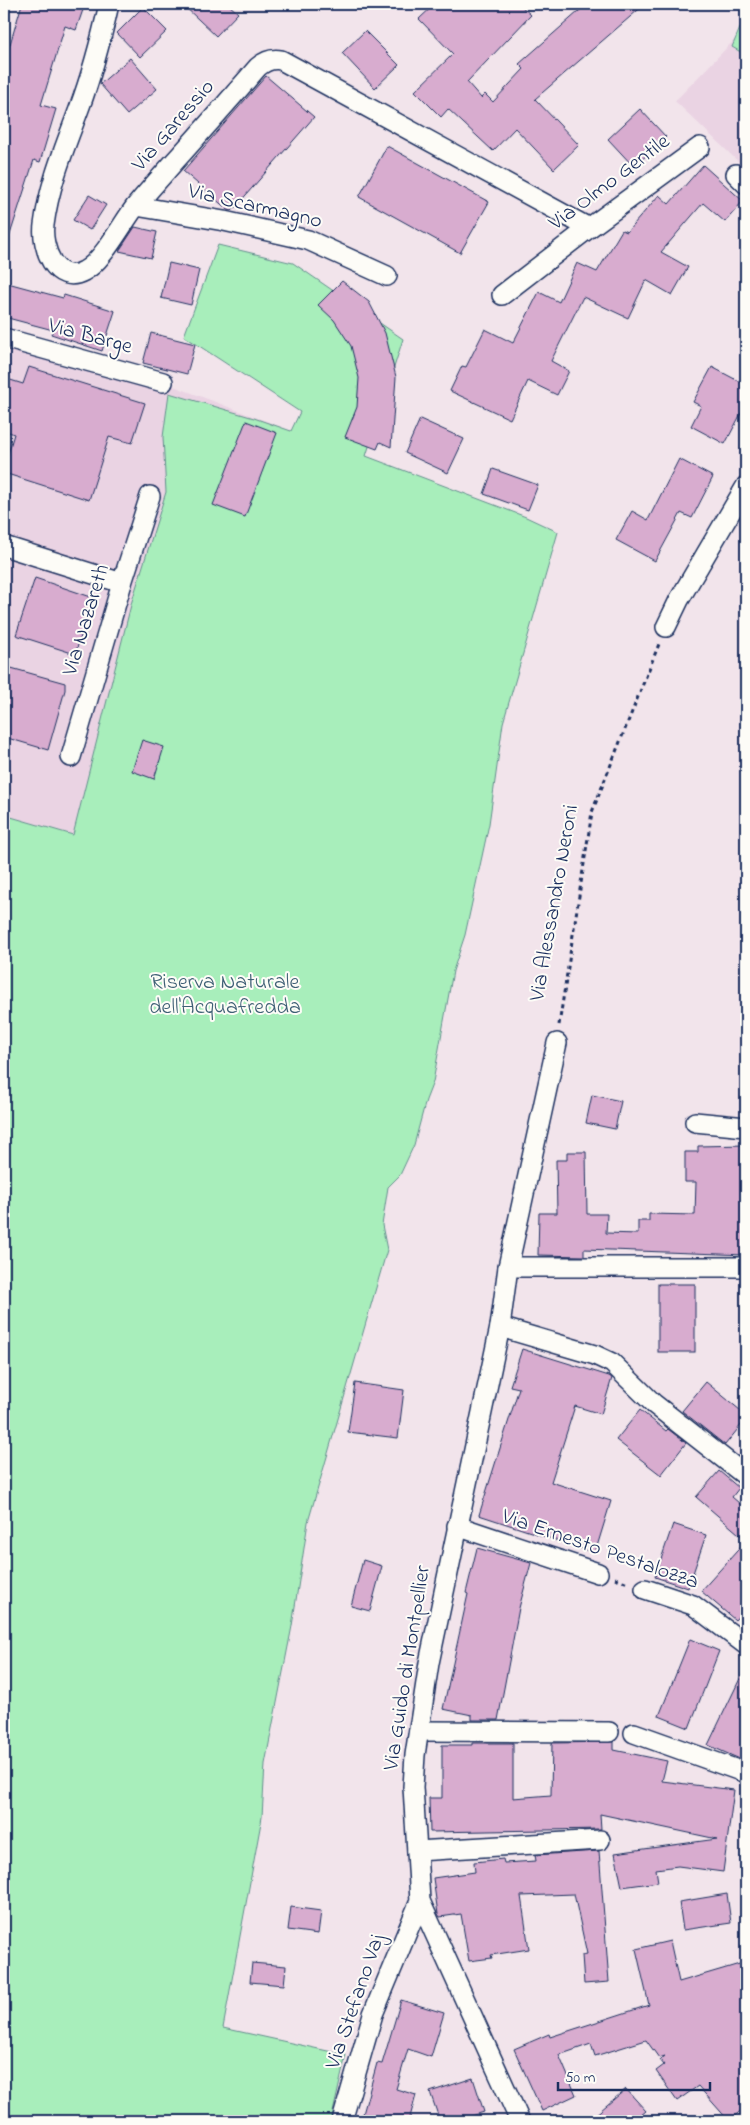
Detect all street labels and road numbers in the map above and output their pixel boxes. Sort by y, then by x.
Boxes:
street label: Via Garessio [124,73,223,180]
street label: Via Olmo Gentile [542,127,677,240]
street label: Via Scarmagno [184,176,325,239]
street label: Via Barge [43,310,136,365]
street label: Via Nazareth [55,560,119,681]
street label: Via Alessandro Neroni [522,802,588,1005]
street label: Via Ernesto Pestalozza [496,1501,703,1599]
street label: Via Guido di Montpellier [376,1563,440,1774]
street label: Via Stefano Vaj [318,1930,394,2075]

